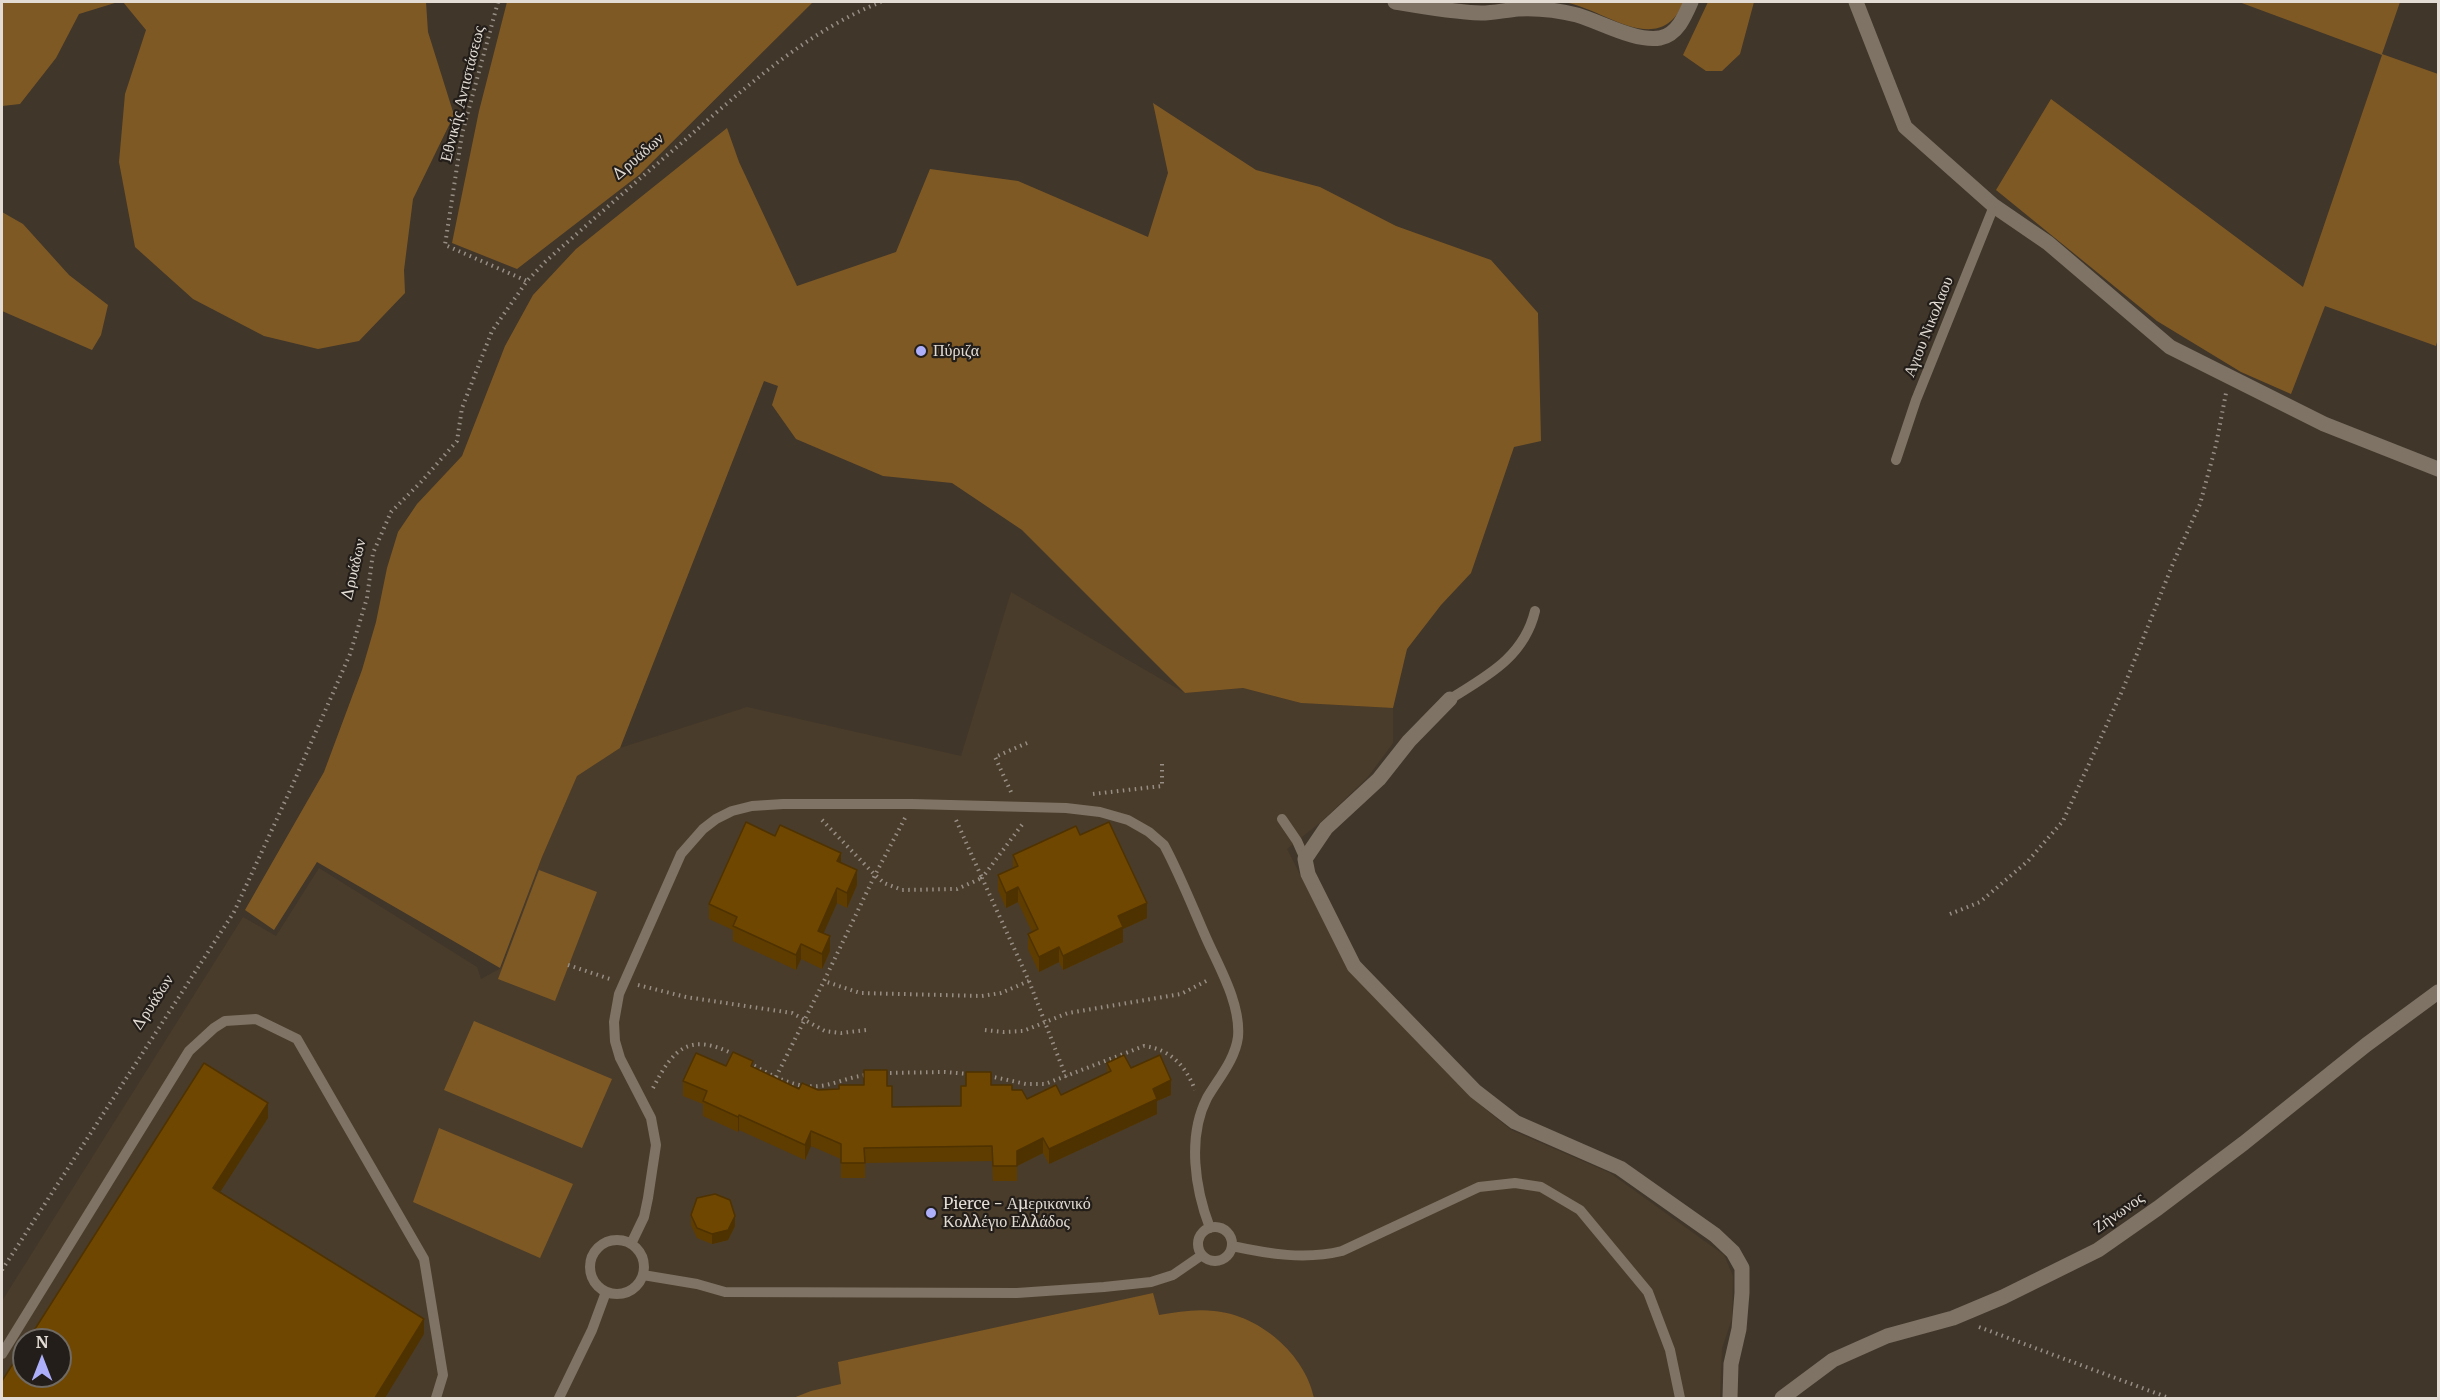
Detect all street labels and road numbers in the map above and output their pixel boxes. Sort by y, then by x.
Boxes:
street label: Εθνικής Αντιστάσεως [437,24,489,164]
street label: Δρυάδων [608,129,668,185]
street label: Αγιου Νικολαου [1900,274,1958,380]
street label: Δρυάδων [338,537,370,603]
street label: Δρυάδων [128,971,178,1035]
street label: Ζήνωνος [2090,1189,2148,1237]

